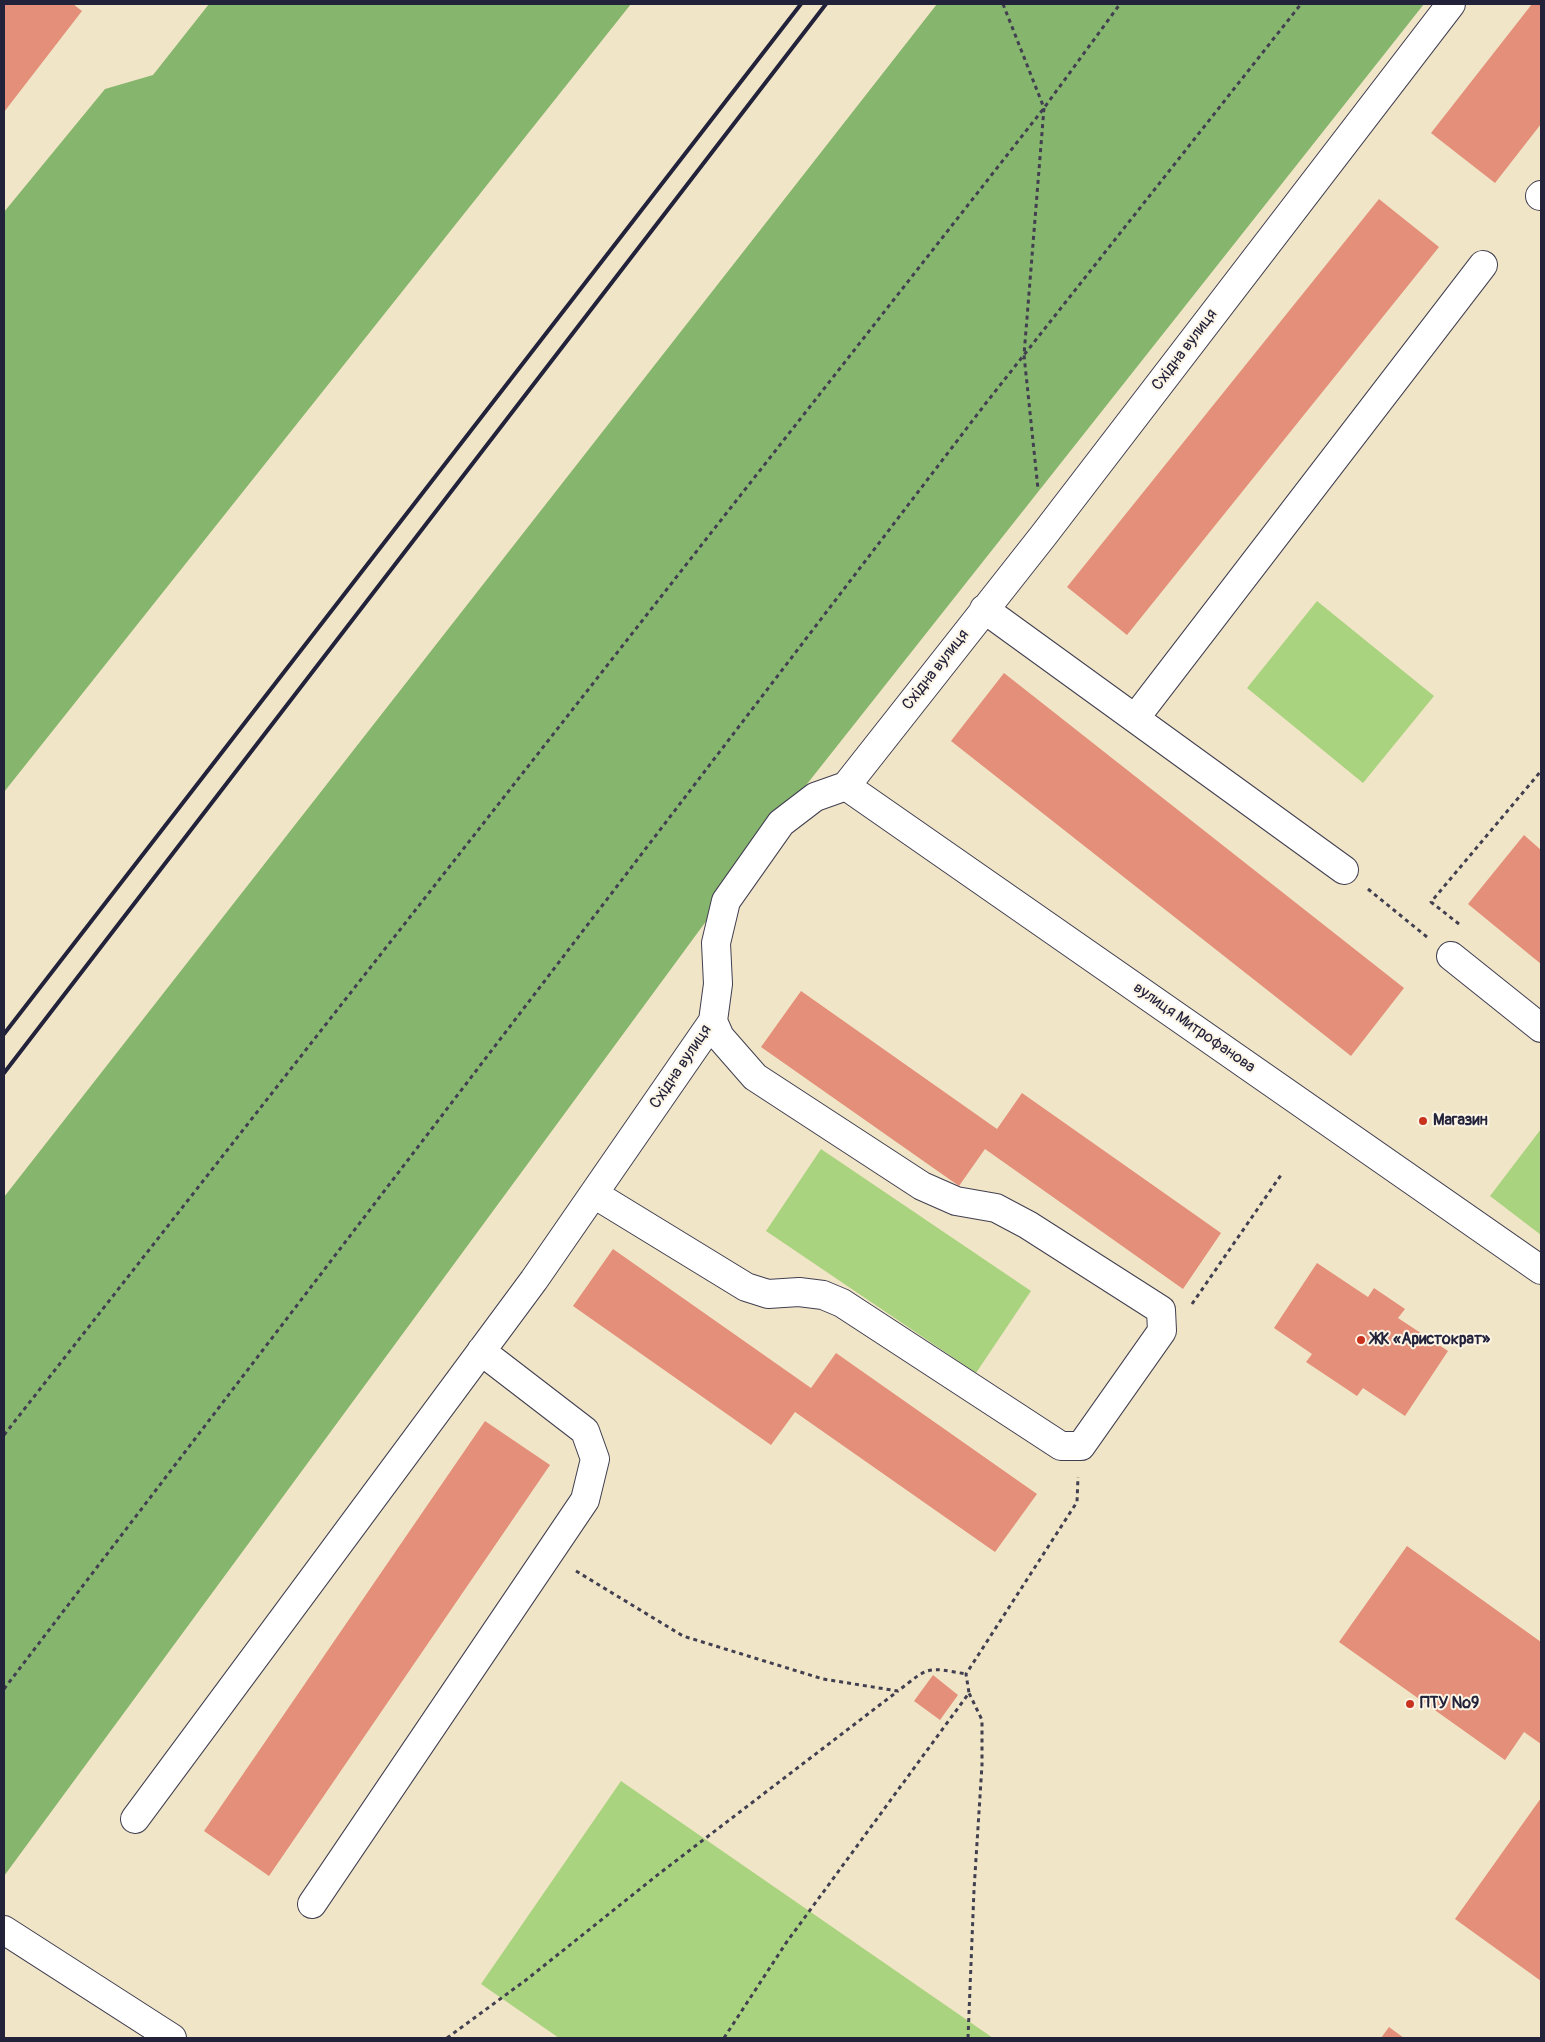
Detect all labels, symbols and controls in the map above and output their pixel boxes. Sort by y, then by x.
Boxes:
street label: Східна вулиця [1148,305,1222,395]
street label: Східна вулиця [899,626,973,714]
street label: вулиця Митрофанова [1129,979,1259,1077]
street label: Східна вулиця [646,1021,716,1113]
place label: Магазин [1433,1111,1488,1131]
marker: Магазин [1417,1115,1429,1127]
place label: ЖК «Аристократ» [1371,1330,1490,1350]
marker: ЖК «Аристократ» [1355,1334,1367,1346]
place label: ПТУ №9 [1420,1694,1479,1714]
marker: ПТУ №9 [1404,1698,1416,1710]

